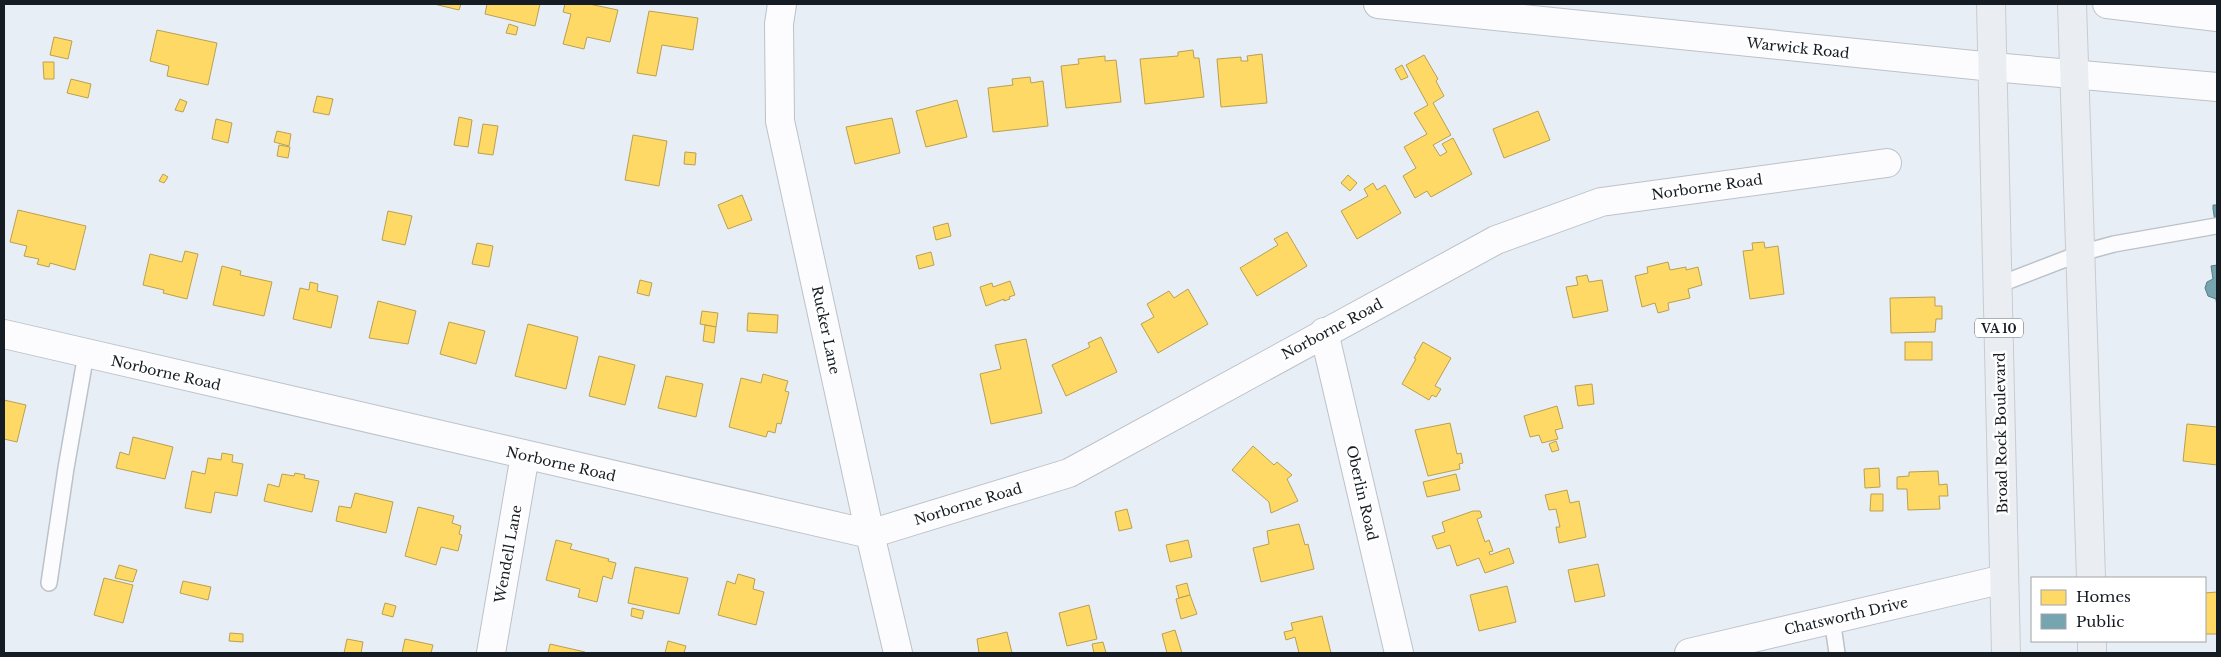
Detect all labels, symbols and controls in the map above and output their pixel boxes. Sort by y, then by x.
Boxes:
street label: Warwick Road [1745,34,1851,62]
street label: Norborne Road [1650,170,1764,204]
street label: Rucker Lane [808,284,844,376]
street label: Norborne Road [1278,295,1386,363]
road number: VA 10 [1975,318,2023,338]
street label: Norborne Road [109,352,223,394]
street label: Broad Rock Boulevard [1991,352,2011,514]
street label: Norborne Road [504,443,618,485]
street label: Oberlin Road [1342,444,1382,543]
street label: Norborne Road [912,479,1025,529]
street label: Wendell Lane [490,504,525,605]
legend [2031,577,2206,642]
text: Homes [2076,587,2131,606]
street label: Chatsworth Drive [1782,593,1910,639]
text: Public [2076,612,2124,631]

